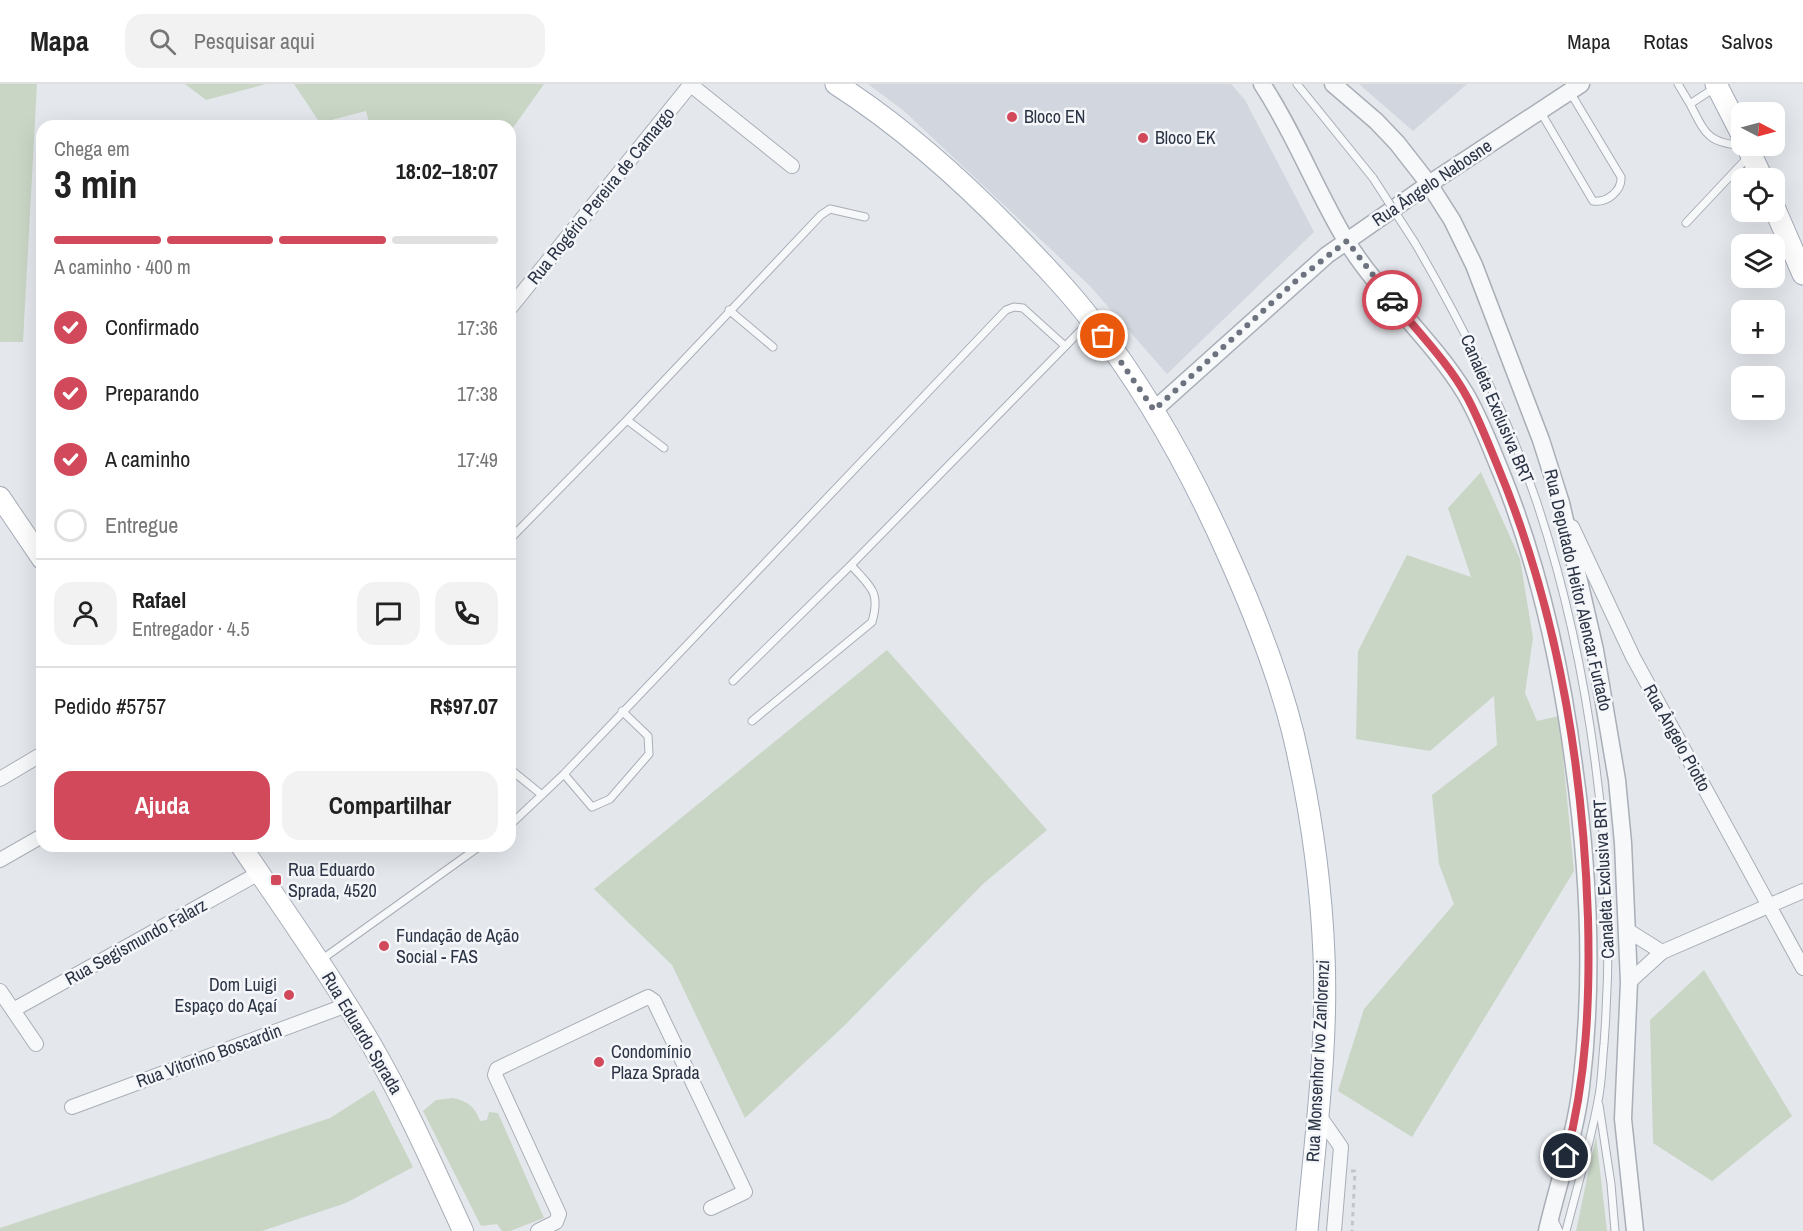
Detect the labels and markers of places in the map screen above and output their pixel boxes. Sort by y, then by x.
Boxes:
place label: Bloco EN [1024,104,1086,129]
marker: Bloco EN [1005,110,1019,124]
place label: Bloco EK [1155,125,1216,150]
marker: Bloco EK [1136,131,1150,145]
pin [1077,310,1128,361]
place label: Rua Eduardo Sprada, 4520 [288,857,377,903]
marker: Rua Eduardo Sprada, 4520 [269,873,283,887]
place label: Fundação de Ação Social - FAS [396,923,519,969]
marker: Fundação de Ação Social - FAS [377,939,391,953]
place label: Dom Luigi Espaço do Açaí [174,972,278,1018]
marker: Dom Luigi Espaço do Açaí [282,988,296,1002]
place label: Condomínio Plaza Sprada [611,1039,700,1085]
marker: Condomínio Plaza Sprada [592,1055,606,1069]
pin [1540,1130,1591,1181]

